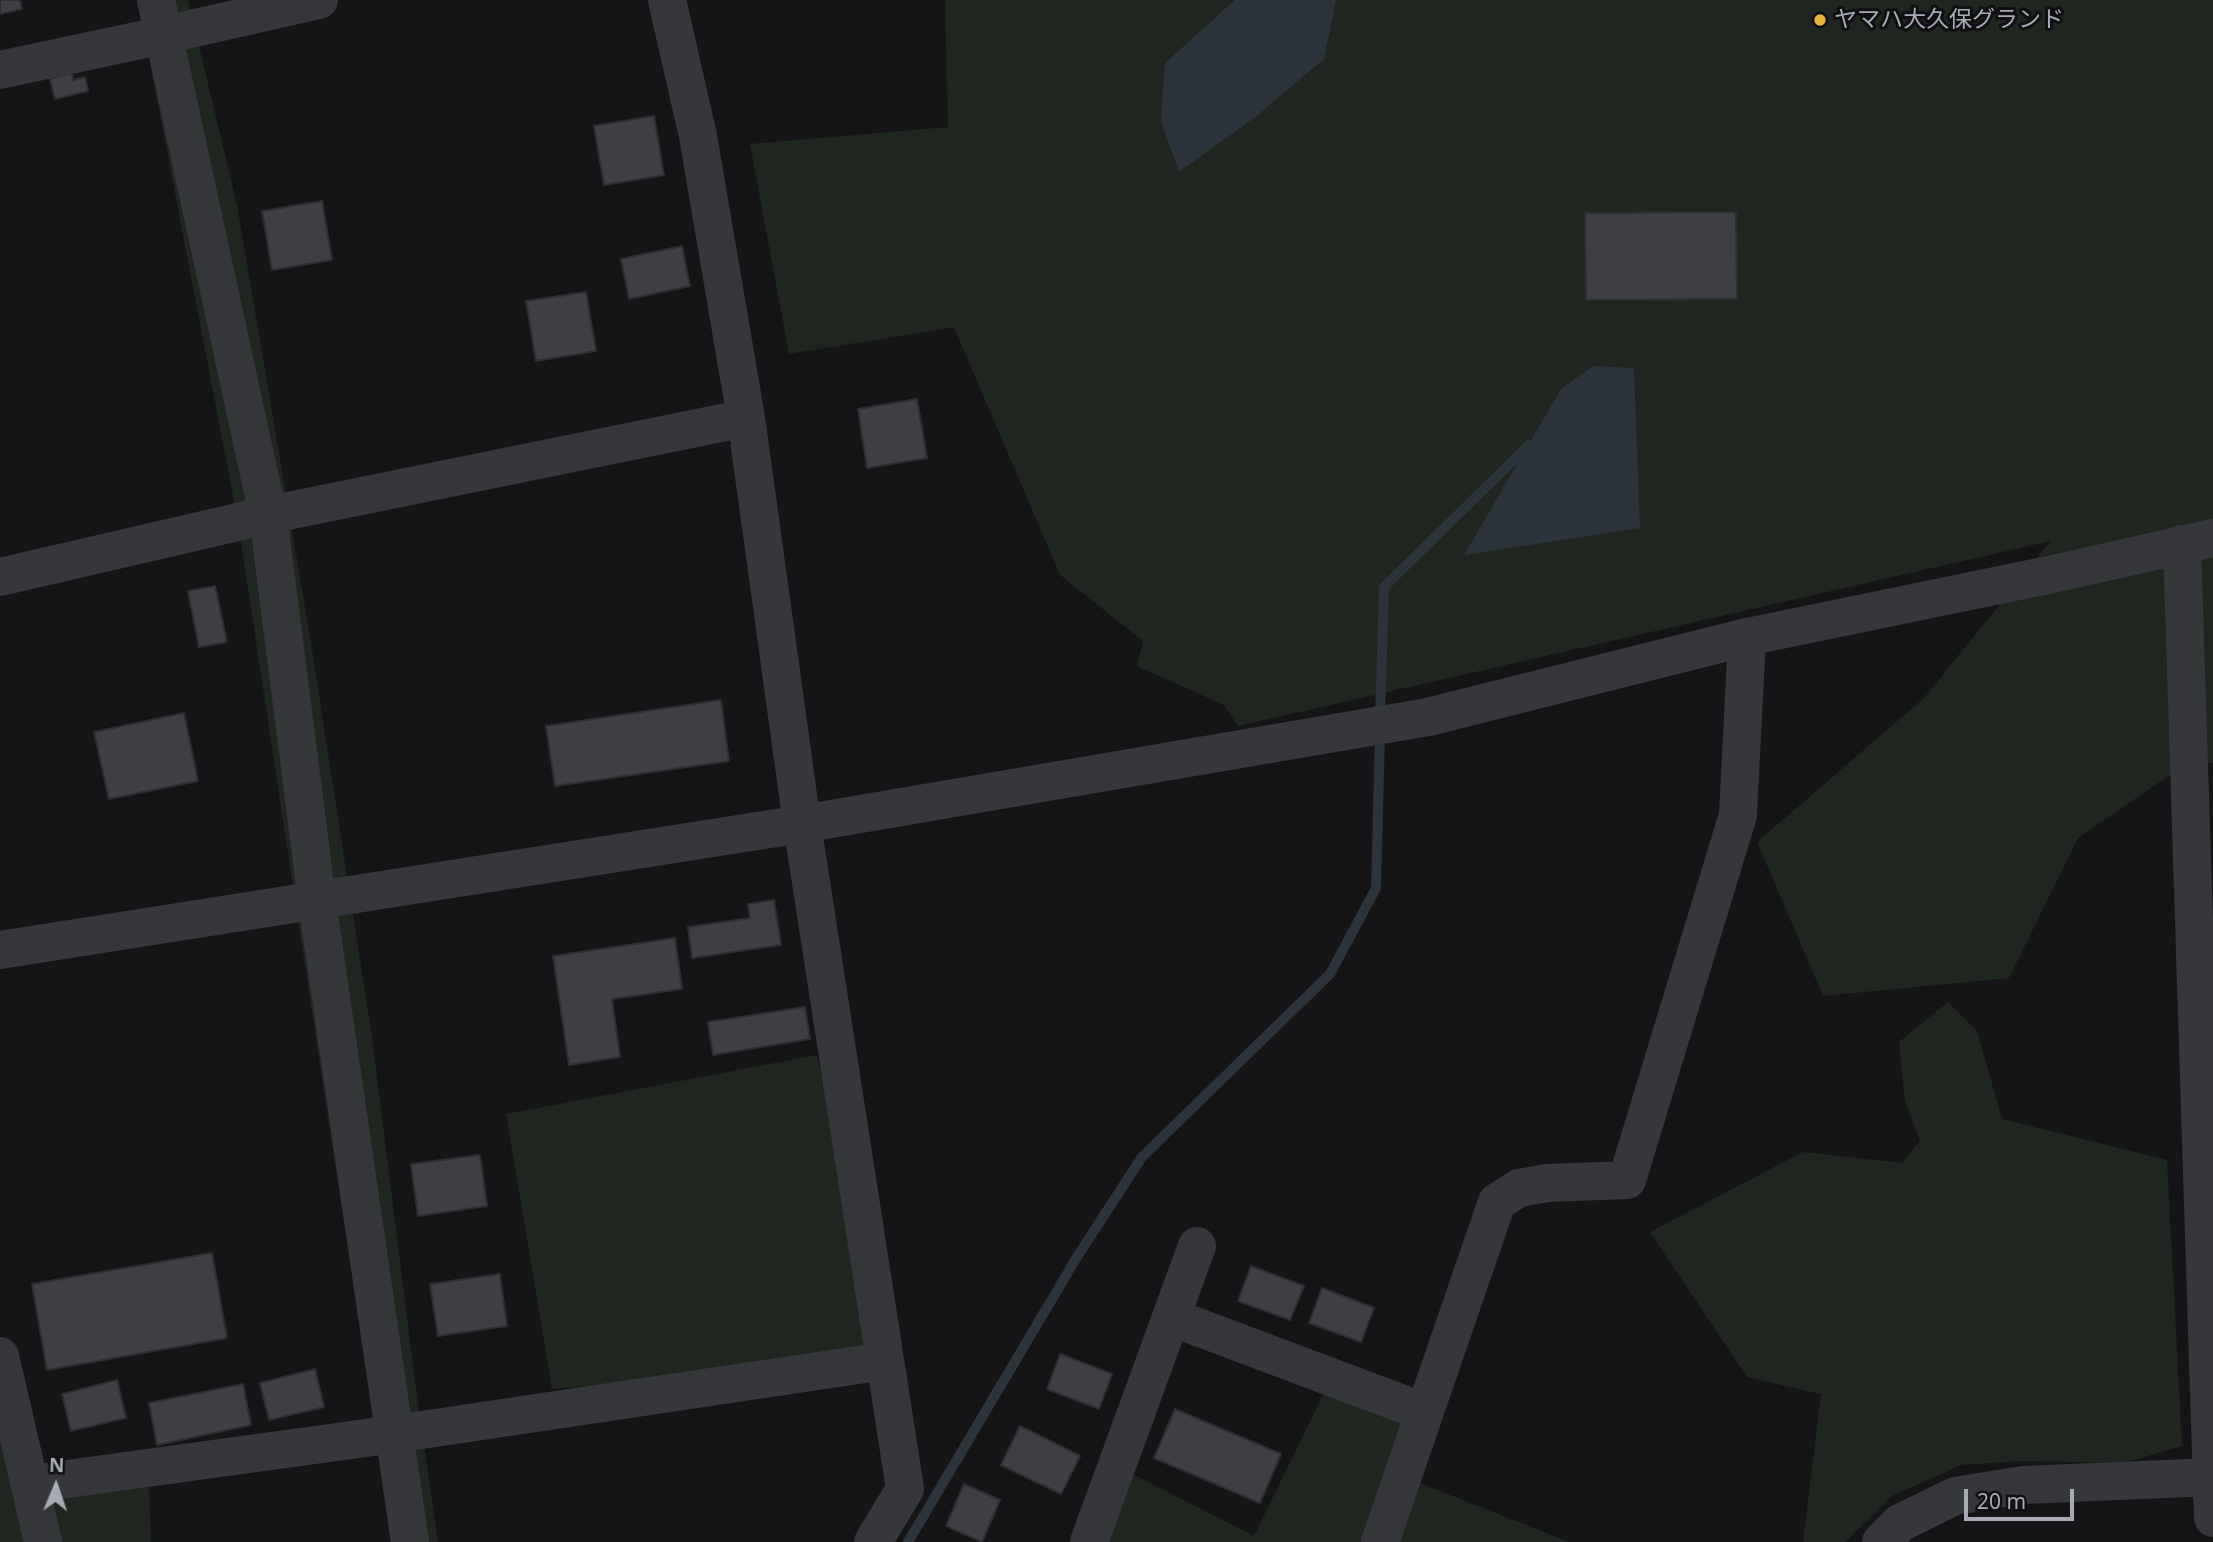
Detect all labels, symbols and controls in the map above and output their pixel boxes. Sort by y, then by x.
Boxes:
place label: ヤマハ大久保グランド [1834,6,2064,34]
marker: ヤマハ大久保グランド [1812,12,1828,28]
north arrow [21,1451,91,1521]
text: N [49,1452,65,1478]
scale bar [1968,1476,2078,1520]
text: 20 m [1977,1487,2026,1515]

